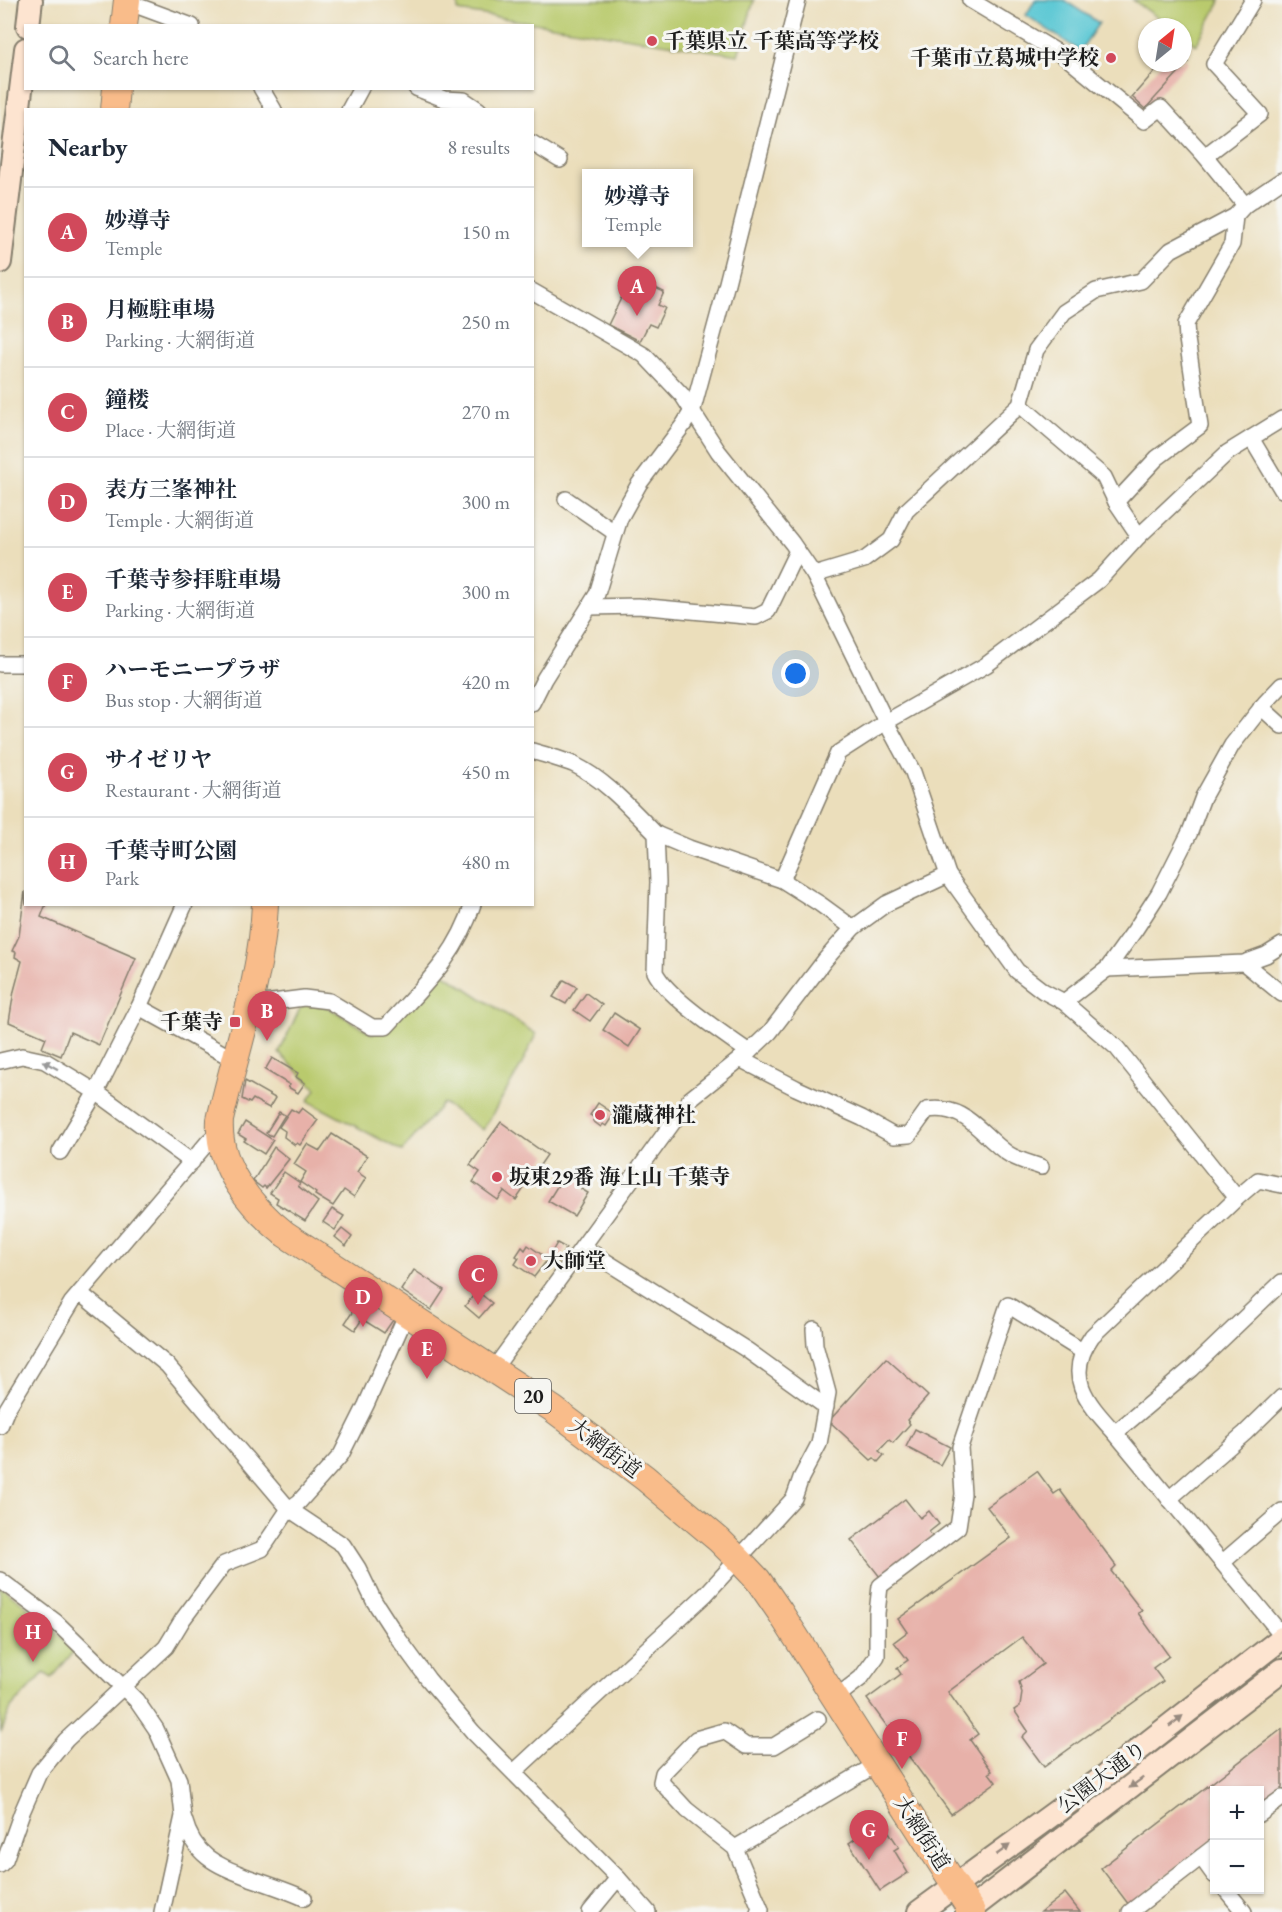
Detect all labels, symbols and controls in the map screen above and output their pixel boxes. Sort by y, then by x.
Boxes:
north arrow [1138,18,1192,72]
search box [24,24,534,90]
place label: 千葉県立 千葉高等学校 [664,27,879,54]
marker: 千葉県立 千葉高等学校 [645,34,659,48]
icon: search [45,41,78,74]
text: Search here [93,43,188,72]
place label: 千葉市立葛城中学校 [910,44,1099,71]
marker: 千葉市立葛城中学校 [1104,51,1118,65]
text: Nearby [48,130,128,164]
text: 8 results [447,134,510,160]
popup [582,169,693,247]
text: 妙導寺 [604,182,671,211]
text: 妙導寺 [105,206,171,235]
text: Temple [604,211,662,237]
text: A [60,219,75,245]
text: 150 m [462,219,510,245]
text: Temple [105,235,162,261]
pin: A [618,266,656,316]
text: 月極駐車場 [105,295,215,324]
text: B [61,309,74,335]
text: 250 m [462,309,510,335]
text: Parking · 大網街道 [105,327,255,353]
text: 鐘楼 [105,385,149,414]
text: C [60,399,75,425]
text: 270 m [462,399,510,425]
text: Place · 大網街道 [105,417,236,443]
text: 表方三峯神社 [105,475,237,504]
text: D [60,489,75,515]
text: 300 m [462,489,510,515]
text: Temple · 大網街道 [105,507,254,533]
text: 千葉寺参拝駐車場 [105,565,281,594]
text: E [62,579,73,605]
text: 300 m [462,579,510,605]
text: Parking · 大網街道 [105,597,255,623]
text: ハーモニープラザ [105,655,280,684]
your location [781,659,810,688]
text: F [62,669,73,695]
text: 420 m [462,669,510,695]
text: Bus stop · 大網街道 [105,687,263,713]
text: サイゼリヤ [105,745,212,774]
text: G [60,759,75,785]
text: 450 m [462,759,510,785]
text: Restaurant · 大網街道 [105,777,282,803]
text: 千葉寺町公園 [105,836,237,865]
text: H [59,849,76,875]
text: 480 m [462,849,510,875]
text: Park [105,865,139,891]
pin: B [248,992,286,1041]
place label: 千葉寺 [160,1008,223,1035]
marker: 千葉寺 [228,1015,242,1029]
one-way arrow [42,1060,59,1070]
place label: 瀧蔵神社 [612,1101,696,1128]
marker: 瀧蔵神社 [593,1108,607,1122]
place label: 坂東29番 海上山 千葉寺 [509,1163,730,1190]
marker: 坂東29番 海上山 千葉寺 [490,1170,504,1184]
place label: 大師堂 [543,1247,606,1274]
marker: 大師堂 [524,1254,538,1268]
pin: C [458,1256,498,1305]
pin: D [344,1278,382,1327]
pin: E [408,1330,446,1379]
road number: 20 [515,1379,551,1413]
street label: 大網街道 [564,1412,647,1484]
pin: H [14,1612,52,1662]
one-way arrow [1167,1715,1183,1727]
pin: F [882,1720,922,1769]
street label: 公園大通り [1052,1734,1152,1819]
one-way arrow [1128,1776,1143,1788]
map controls [1210,1786,1264,1894]
button: + [1210,1786,1264,1840]
street label: 大網街道 [888,1790,957,1875]
pin: G [850,1810,888,1860]
button: − [1210,1840,1264,1894]
one-way arrow [995,1845,1010,1857]

